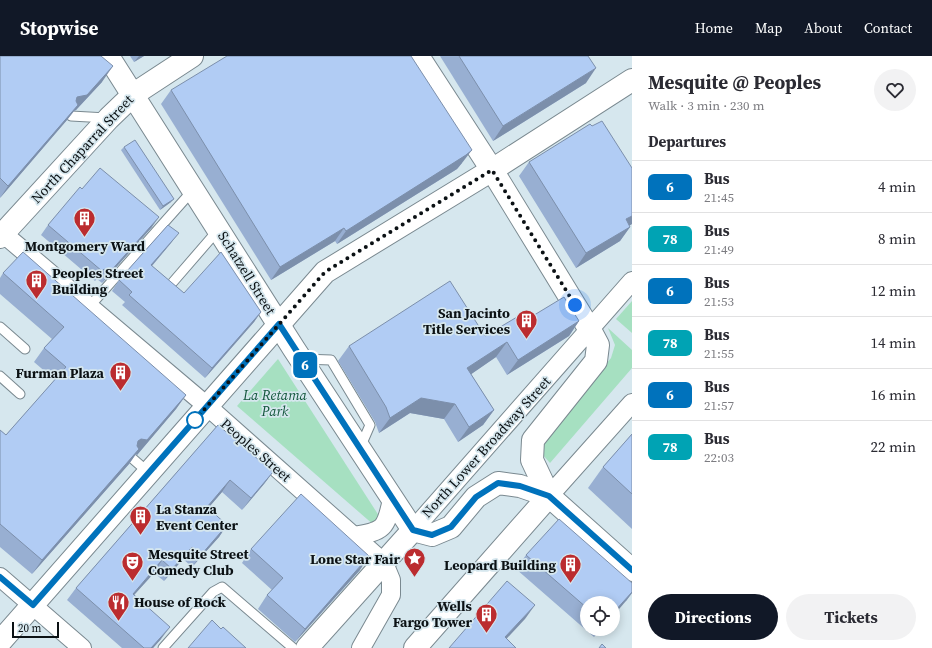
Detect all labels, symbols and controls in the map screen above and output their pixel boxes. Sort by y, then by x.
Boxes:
text: Stopwise [20,15,98,41]
text: Home [695,18,733,38]
text: Map [755,18,782,38]
text: About [804,18,842,38]
text: Contact [864,18,912,38]
text: Mesquite @ Peoples [648,69,821,95]
button: heart [874,69,916,111]
street label: North Chaparral Street [26,90,138,208]
text: Walk · 3 min · 230 m [648,97,764,114]
text: Departures [648,131,726,152]
text: Bus [704,168,730,189]
text: 4 min [878,176,916,197]
text: 6 [666,177,674,197]
text: 21:45 [704,189,734,206]
building icon: Montgomery Ward [72,205,98,238]
text: Bus [704,220,730,241]
street label: Schatzell Street [213,227,281,319]
text: 8 min [878,228,916,249]
text: 78 [662,229,678,249]
place label: Montgomery Ward [25,236,146,256]
text: 21:49 [704,241,734,258]
place label: Peoples Street Building [52,263,144,299]
building icon: Peoples Street Building [24,268,50,301]
text: Bus [704,272,730,293]
text: 12 min [870,280,916,301]
text: 6 [666,281,674,301]
text: 21:53 [704,293,734,310]
your location [565,295,585,315]
place label: San Jacinto Title Services [423,303,511,339]
building icon: San Jacinto Title Services [513,308,539,341]
text: Bus [704,324,730,345]
text: 14 min [870,332,916,353]
text: 78 [662,333,678,353]
text: 21:55 [704,345,734,362]
line badge: 6 [292,352,318,378]
text: 6 [301,355,309,375]
building icon: Furman Plaza [107,360,133,393]
place label: Furman Plaza [16,363,105,383]
street label: North Lower Broadway Street [417,372,555,522]
text: Bus [704,376,730,397]
text: 16 min [870,384,916,405]
park label: La Retama Park [242,385,308,421]
text: 6 [666,385,674,405]
text: 21:57 [704,397,734,414]
unlabelled marker [186,411,204,429]
street label: Peoples Street [216,414,296,487]
text: Bus [704,428,730,449]
text: 22 min [870,436,916,457]
text: 78 [662,437,678,457]
text: 22:03 [704,449,734,466]
place label: La Stanza Event Center [156,499,239,535]
building icon: La Stanza Event Center [127,504,153,537]
place label: Mesquite Street Comedy Club [148,544,249,580]
place icon: Lone Star Fair [402,546,428,579]
theatre icon: Mesquite Street Comedy Club [119,549,145,582]
place label: Lone Star Fair [310,549,400,569]
building icon: Leopard Building [558,552,584,585]
place label: Leopard Building [444,555,556,575]
restaurant icon: House of Rock [105,589,131,622]
place label: House of Rock [134,592,227,612]
button: Directions [648,594,778,640]
button: Tickets [786,594,916,640]
place label: Wells Fargo Tower [393,596,473,632]
map controls [580,596,620,636]
button: locate [580,596,620,636]
building icon: Wells Fargo Tower [474,601,500,634]
scale bar [12,620,59,639]
text: 20 m [18,621,41,636]

